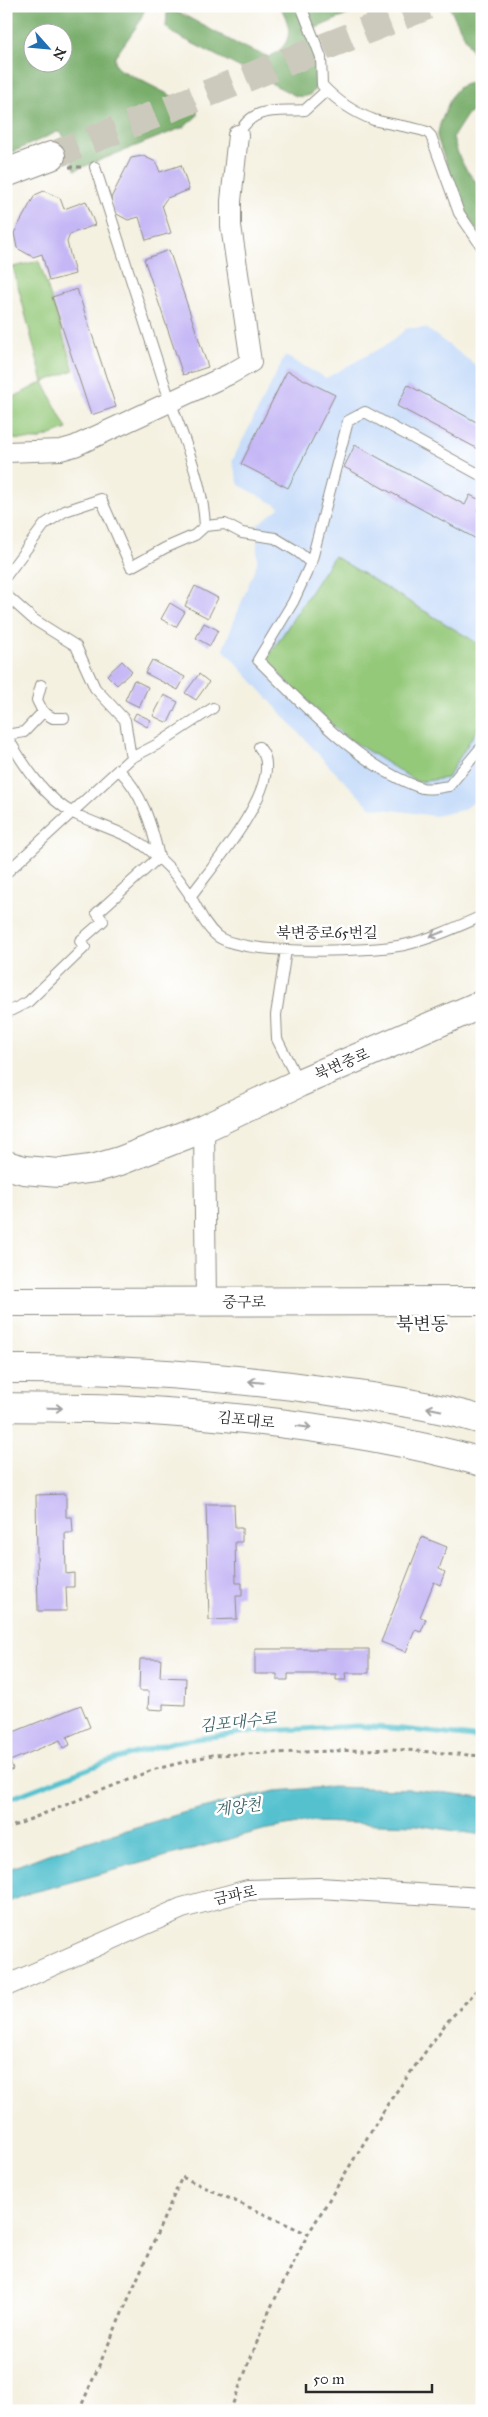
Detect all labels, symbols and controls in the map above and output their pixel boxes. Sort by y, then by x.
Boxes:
north arrow [22,22,72,72]
text: N [49,45,69,63]
street label: 북변중로65번길 [276,924,378,942]
one-way arrow [430,930,445,939]
street label: 북변중로 [312,1044,373,1084]
street label: 중구로 [222,1293,266,1311]
district label: 북변동 [396,1313,448,1335]
one-way arrow [249,1378,265,1387]
one-way arrow [46,1403,63,1413]
one-way arrow [427,1404,443,1414]
street label: 김포대로 [216,1408,276,1432]
one-way arrow [296,1422,312,1432]
water label: 김포대수로 [199,1708,278,1735]
water label: 계양천 [214,1795,264,1819]
street label: 금파로 [212,1882,259,1908]
scale bar [306,2362,432,2394]
text: 50 m [313,2370,345,2388]

